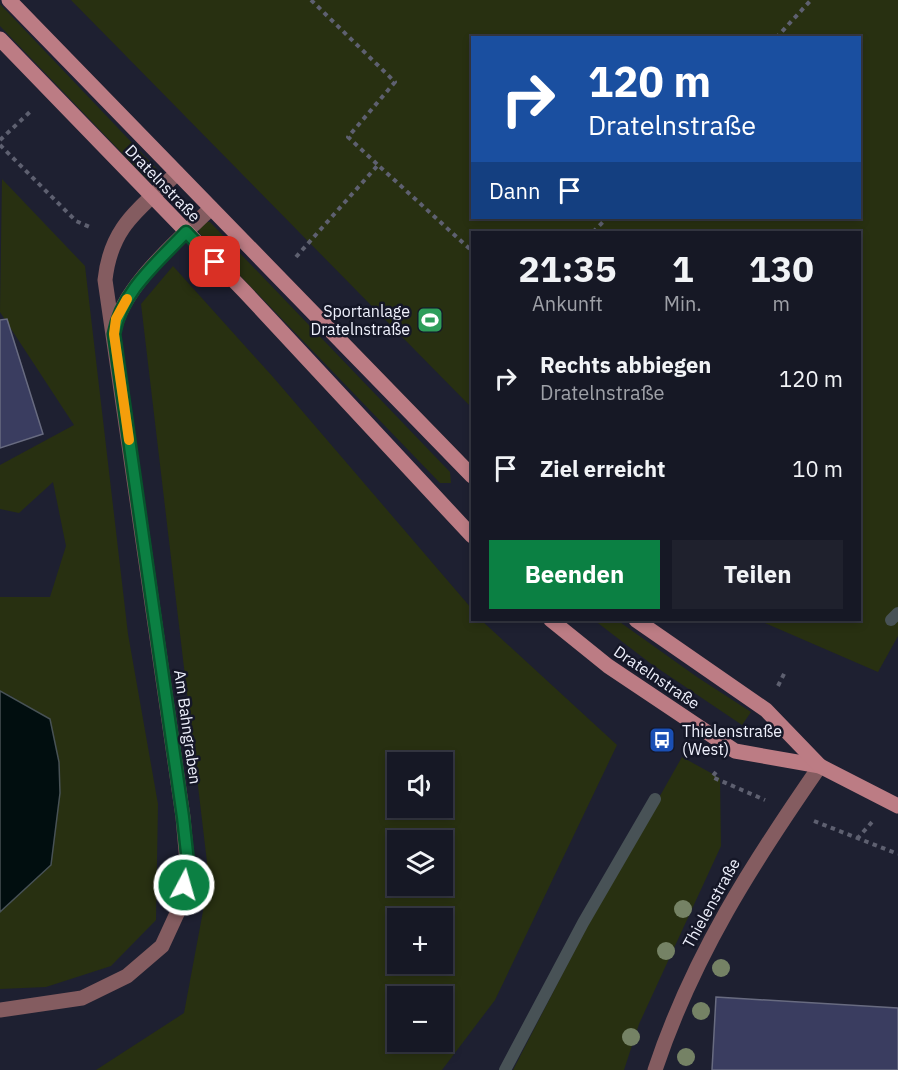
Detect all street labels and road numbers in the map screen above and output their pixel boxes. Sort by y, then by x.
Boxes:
street label: Dratelnstraße [121,140,205,226]
street label: Dratelnstraße [610,641,704,713]
street label: Am Bahngraben [170,669,206,785]
street label: Thielenstraße [678,854,744,952]

